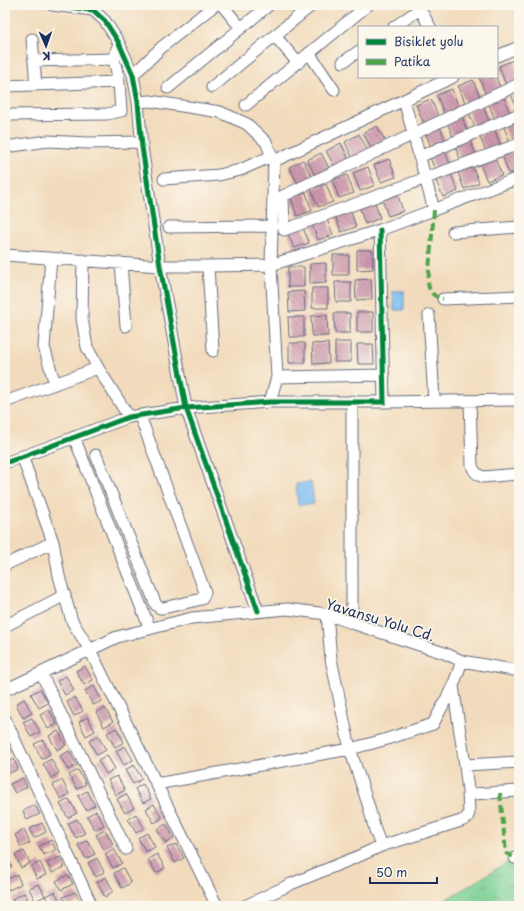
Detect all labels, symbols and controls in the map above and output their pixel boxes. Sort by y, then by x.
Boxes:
north arrow [26,26,66,66]
legend [358,26,498,78]
text: Bisiklet yolu [394,32,463,50]
text: K [42,48,51,65]
text: Patika [394,52,431,70]
street label: Yavansu Yolu Cd. [323,593,437,646]
scale bar [370,859,437,885]
text: 50 m [376,863,407,881]

